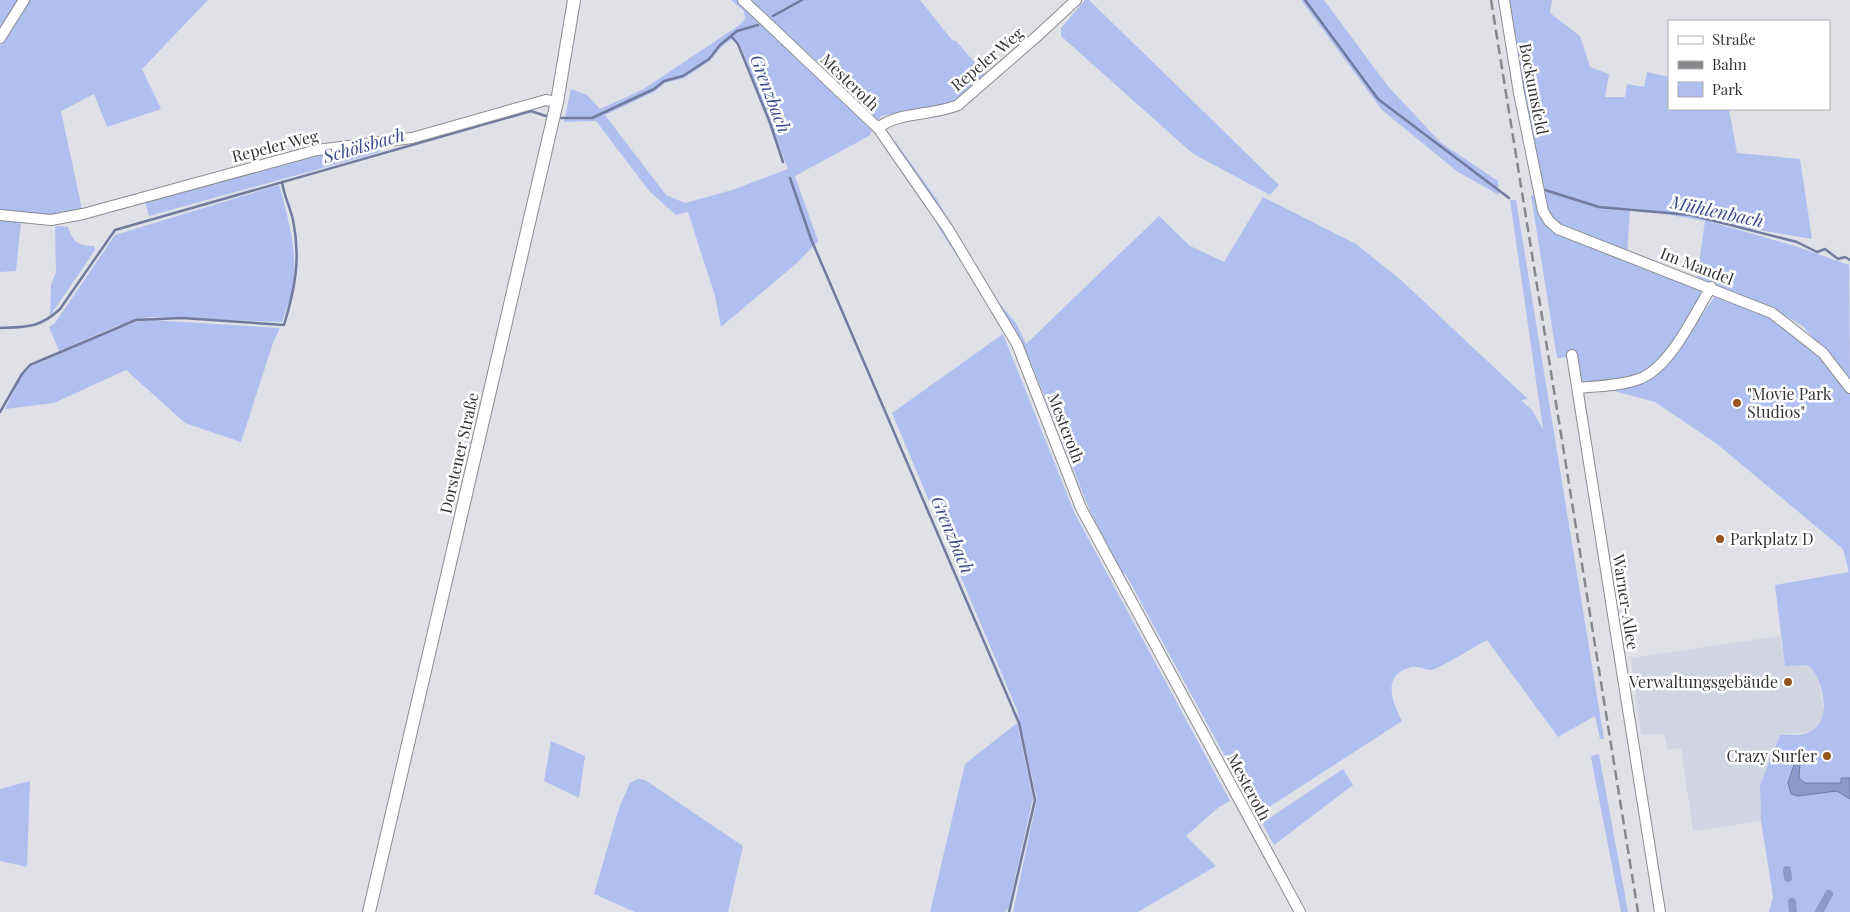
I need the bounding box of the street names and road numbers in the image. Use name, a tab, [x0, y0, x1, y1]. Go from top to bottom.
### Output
street label: Repeler Weg	[946, 22, 1028, 95]
street label: Bockumsfeld	[1515, 41, 1554, 136]
street label: Mesteroth	[817, 49, 884, 115]
street label: Repeler Weg	[229, 124, 321, 166]
street label: Im Mandel	[1657, 242, 1737, 289]
street label: Dorstener Straße	[434, 390, 483, 515]
street label: Mesteroth	[1044, 390, 1090, 466]
street label: Warner-Allee	[1608, 552, 1644, 651]
street label: Mesteroth	[1223, 749, 1276, 825]

